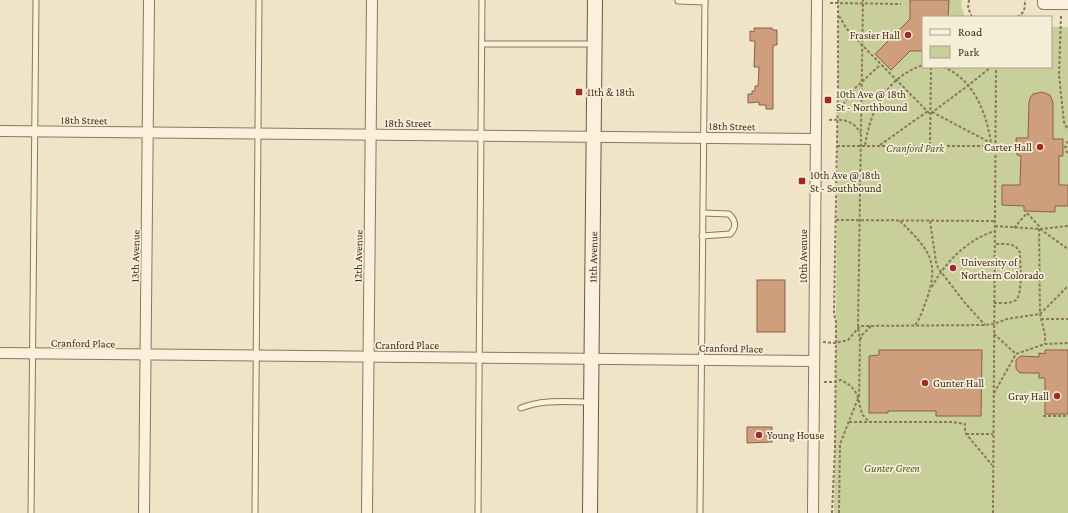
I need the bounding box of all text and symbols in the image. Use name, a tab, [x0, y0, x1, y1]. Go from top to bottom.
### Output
legend	[922, 16, 1052, 68]
text: Road	[958, 25, 983, 39]
place label: Frasier Hall	[850, 29, 900, 41]
marker: Frasier Hall	[903, 30, 913, 40]
text: Park	[958, 45, 980, 59]
place label: 11th & 18th	[587, 86, 635, 98]
marker: 11th & 18th	[574, 87, 584, 97]
place label: 10th Ave @ 18th St - Northbound	[836, 88, 908, 113]
marker: 10th Ave @ 18th St - Northbound	[823, 95, 833, 105]
street label: 18th Street	[60, 114, 108, 126]
street label: 18th Street	[385, 117, 432, 129]
street label: 18th Street	[708, 120, 756, 132]
place label: Carter Hall	[984, 141, 1032, 153]
park label: Cranford Park	[886, 142, 945, 155]
marker: Carter Hall	[1035, 142, 1045, 152]
place label: 10th Ave @ 18th St - Southbound	[810, 169, 882, 194]
marker: 10th Ave @ 18th St - Southbound	[797, 176, 807, 186]
street label: 13th Avenue	[129, 229, 141, 283]
street label: 12th Avenue	[352, 229, 364, 283]
street label: 10th Avenue	[797, 229, 809, 283]
street label: 11th Avenue	[587, 231, 599, 283]
place label: University of Northern Colorado	[961, 256, 1045, 281]
marker: University of Northern Colorado	[948, 263, 958, 273]
street label: Cranford Place	[51, 336, 115, 350]
street label: Cranford Place	[375, 339, 439, 351]
street label: Cranford Place	[699, 341, 763, 355]
place label: Gunter Hall	[933, 377, 984, 389]
marker: Gunter Hall	[920, 378, 930, 388]
place label: Gray Hall	[1008, 390, 1049, 403]
marker: Gray Hall	[1052, 391, 1062, 401]
place label: Young House	[767, 429, 824, 442]
marker: Young House	[754, 430, 764, 440]
park label: Gunter Green	[864, 462, 920, 474]

